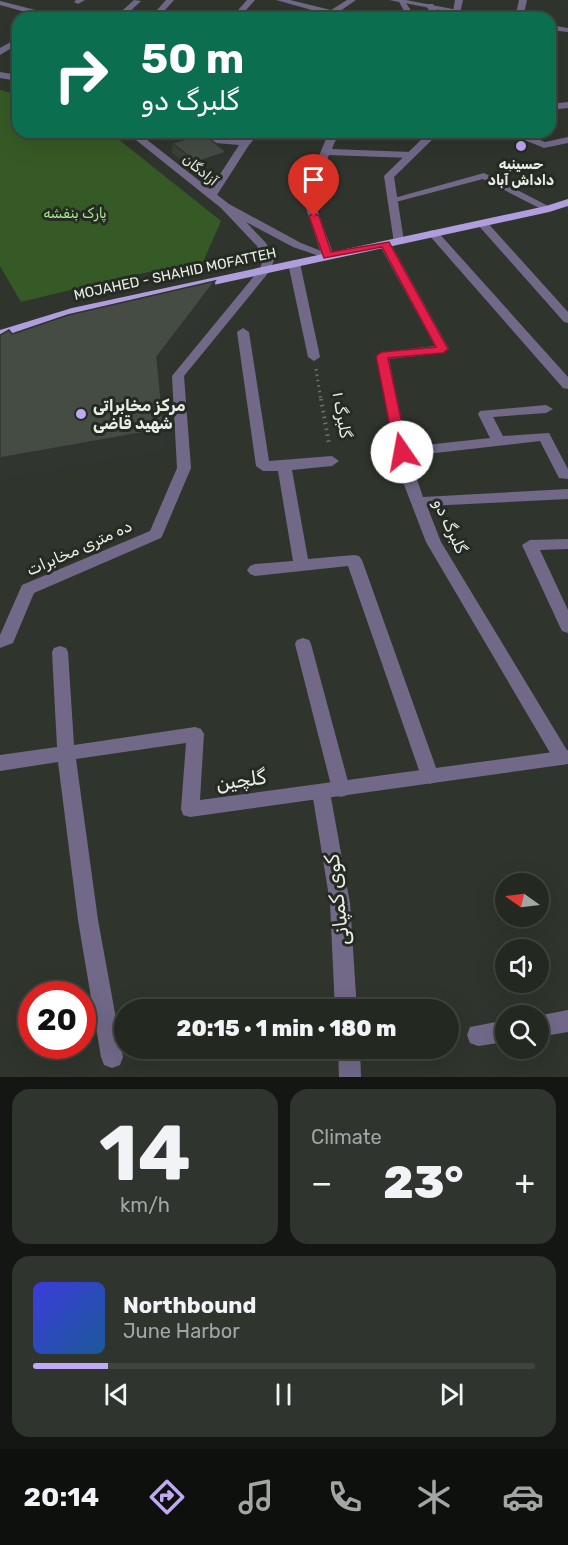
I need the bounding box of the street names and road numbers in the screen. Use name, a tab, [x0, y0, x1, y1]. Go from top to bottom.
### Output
street label: آزادگان	[179, 151, 221, 189]
street label: MOJAHED - SHAHID MOFATTEH	[72, 244, 278, 304]
street label: گلبرگ ۱	[328, 390, 356, 440]
street label: گلبرگ دو	[428, 496, 471, 557]
street label: ده متری مخابرات	[23, 516, 135, 581]
street label: گلچین	[214, 765, 268, 795]
street label: کوی کمپانی	[319, 853, 356, 947]

